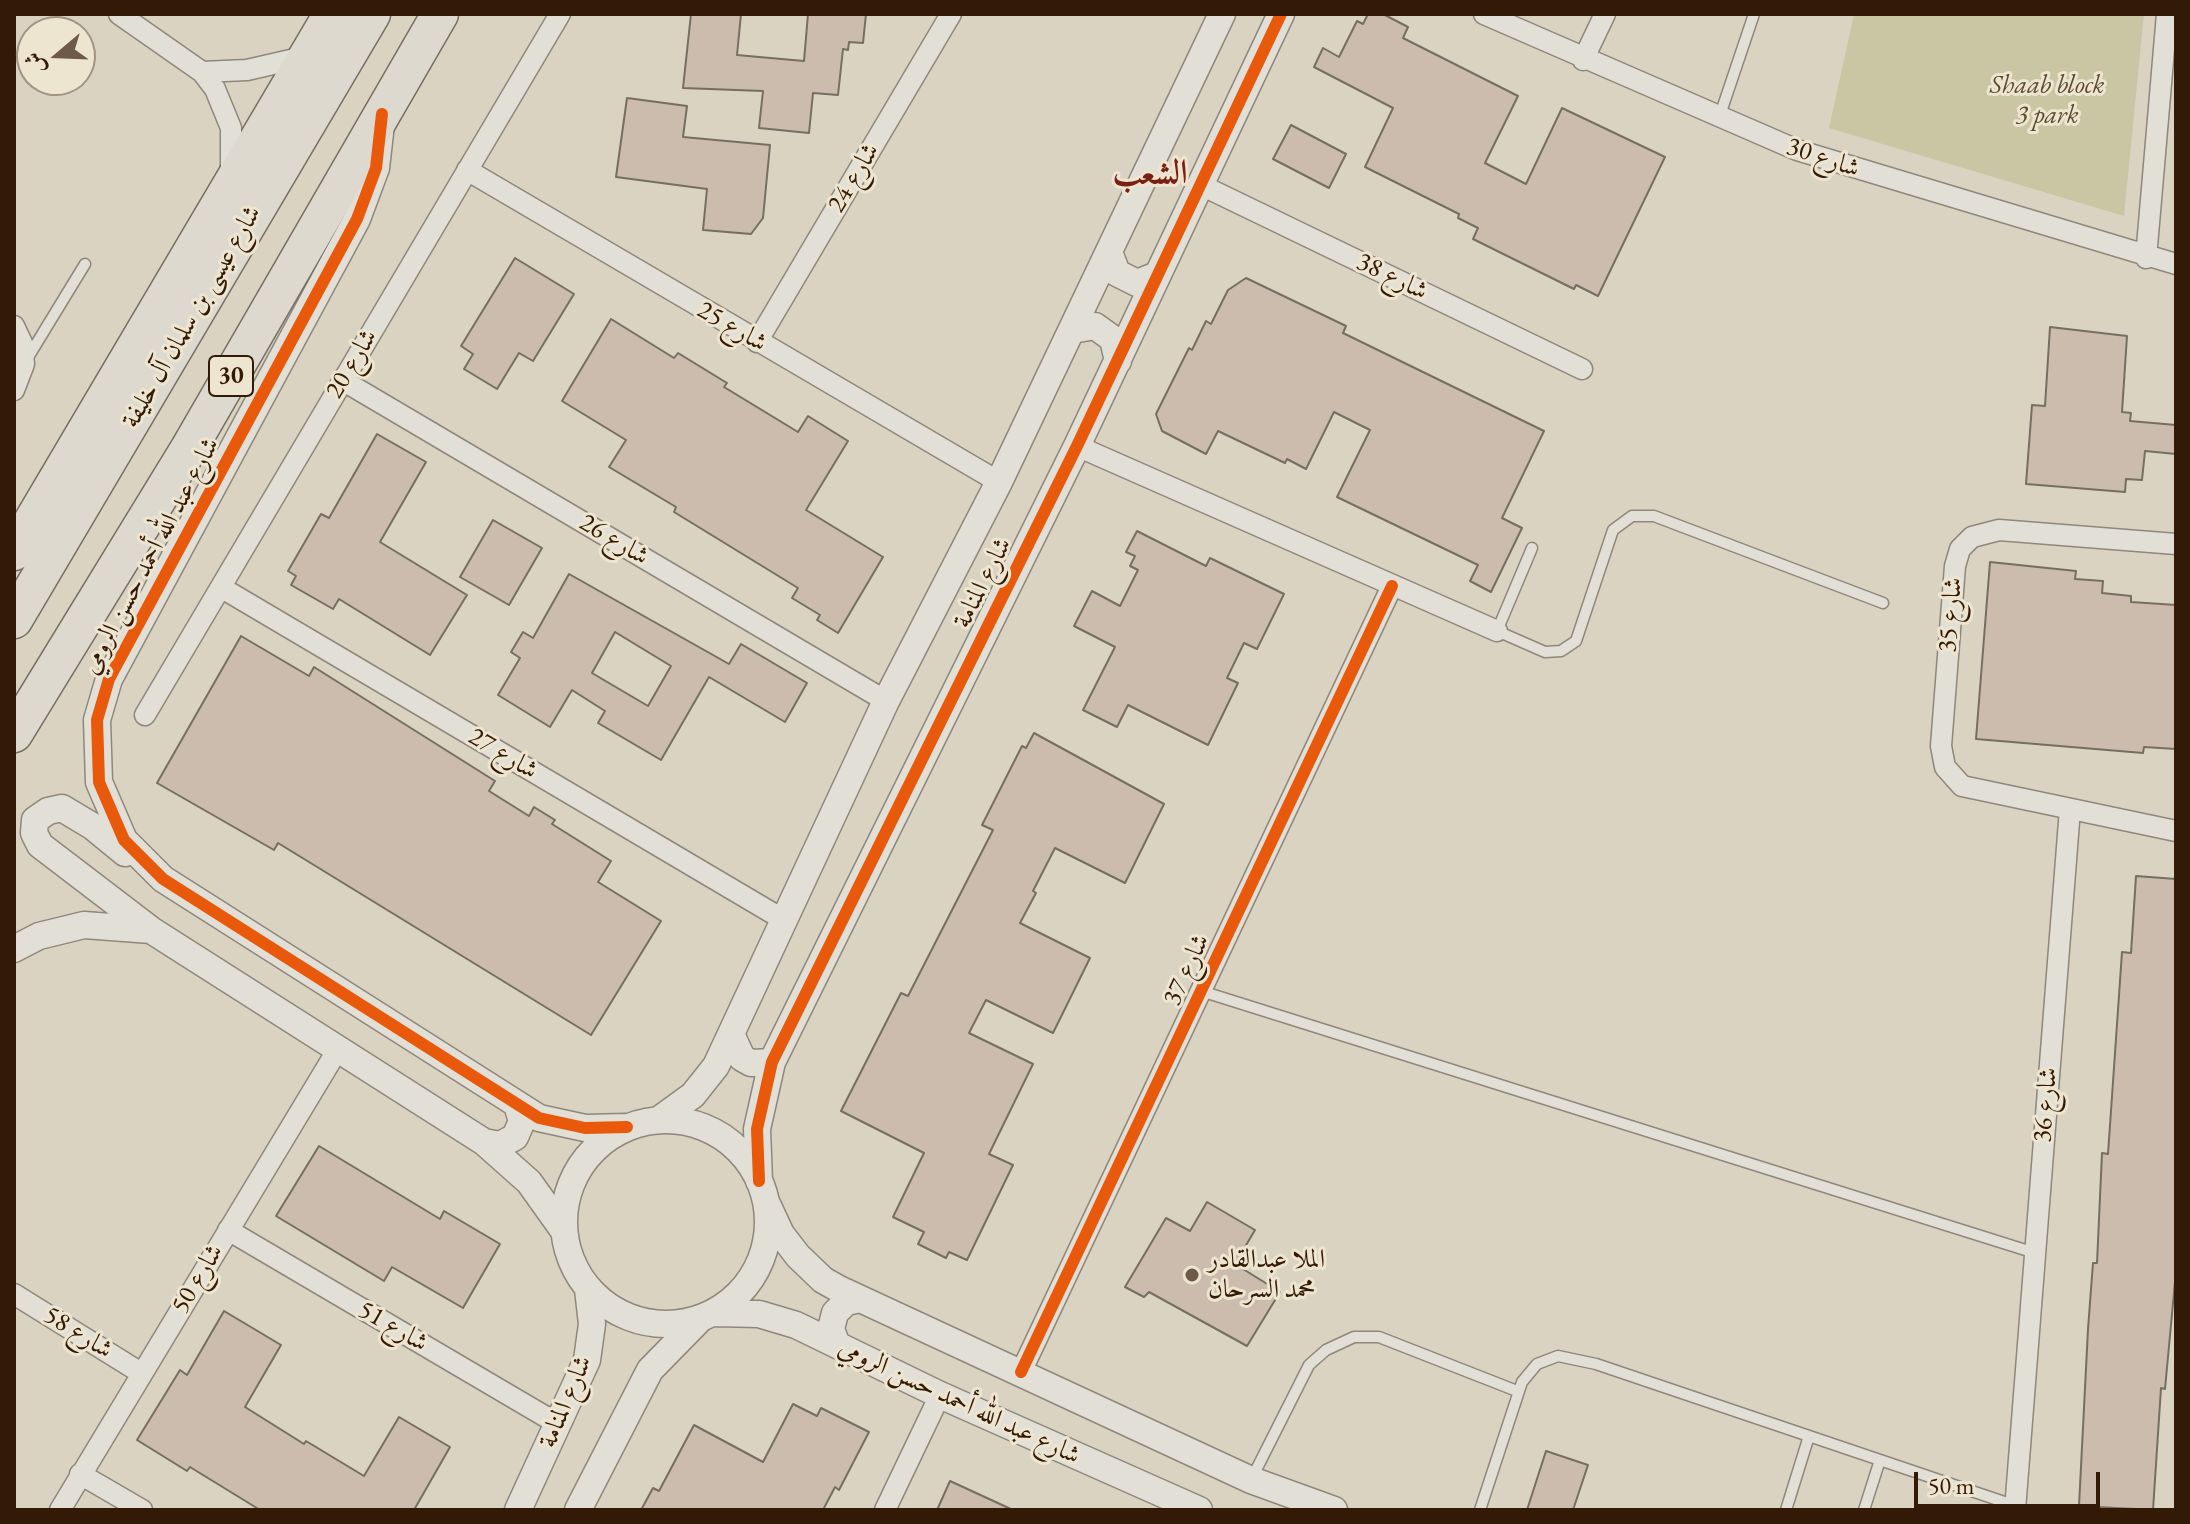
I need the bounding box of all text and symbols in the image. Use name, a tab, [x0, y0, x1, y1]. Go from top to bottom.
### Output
north arrow	[16, 16, 96, 96]
text: ش	[17, 48, 52, 78]
park label: Shaab block 3 park	[1990, 70, 2104, 132]
street label: شارع 30	[1782, 131, 1864, 185]
street label: شارع 24	[821, 138, 887, 218]
district label: الشعب	[1112, 154, 1188, 194]
street label: شارع عيسى بن سلمان آل خليفة	[116, 200, 268, 434]
street label: شارع 38	[1351, 246, 1433, 308]
street label: شارع 25	[692, 295, 772, 359]
street label: شارع 20	[319, 324, 385, 404]
road number: 30	[209, 356, 253, 396]
street label: شارع عبد الله أحمد حسن الرومي	[75, 432, 227, 680]
street label: شارع 26	[574, 507, 654, 573]
street label: شارع المنامة	[947, 532, 1019, 634]
street label: شارع 35	[1932, 576, 1970, 654]
street label: شارع 27	[463, 721, 543, 787]
street label: شارع 37	[1157, 929, 1217, 1011]
street label: شارع 36	[2027, 1066, 2065, 1144]
street label: شارع 50	[165, 1239, 231, 1319]
place label: الملا عبدالقادر محمد السرحان	[1208, 1244, 1325, 1306]
marker: الملا عبدالقادر محمد السرحان	[1183, 1266, 1201, 1284]
street label: شارع 51	[353, 1295, 433, 1359]
street label: شارع 58	[38, 1300, 118, 1366]
street label: شارع عبد الله أحمد حسن الرومي	[833, 1332, 1085, 1472]
street label: شارع المنامة	[533, 1351, 599, 1453]
scale bar	[1918, 1456, 2104, 1506]
text: 50 m	[1928, 1470, 1975, 1501]

